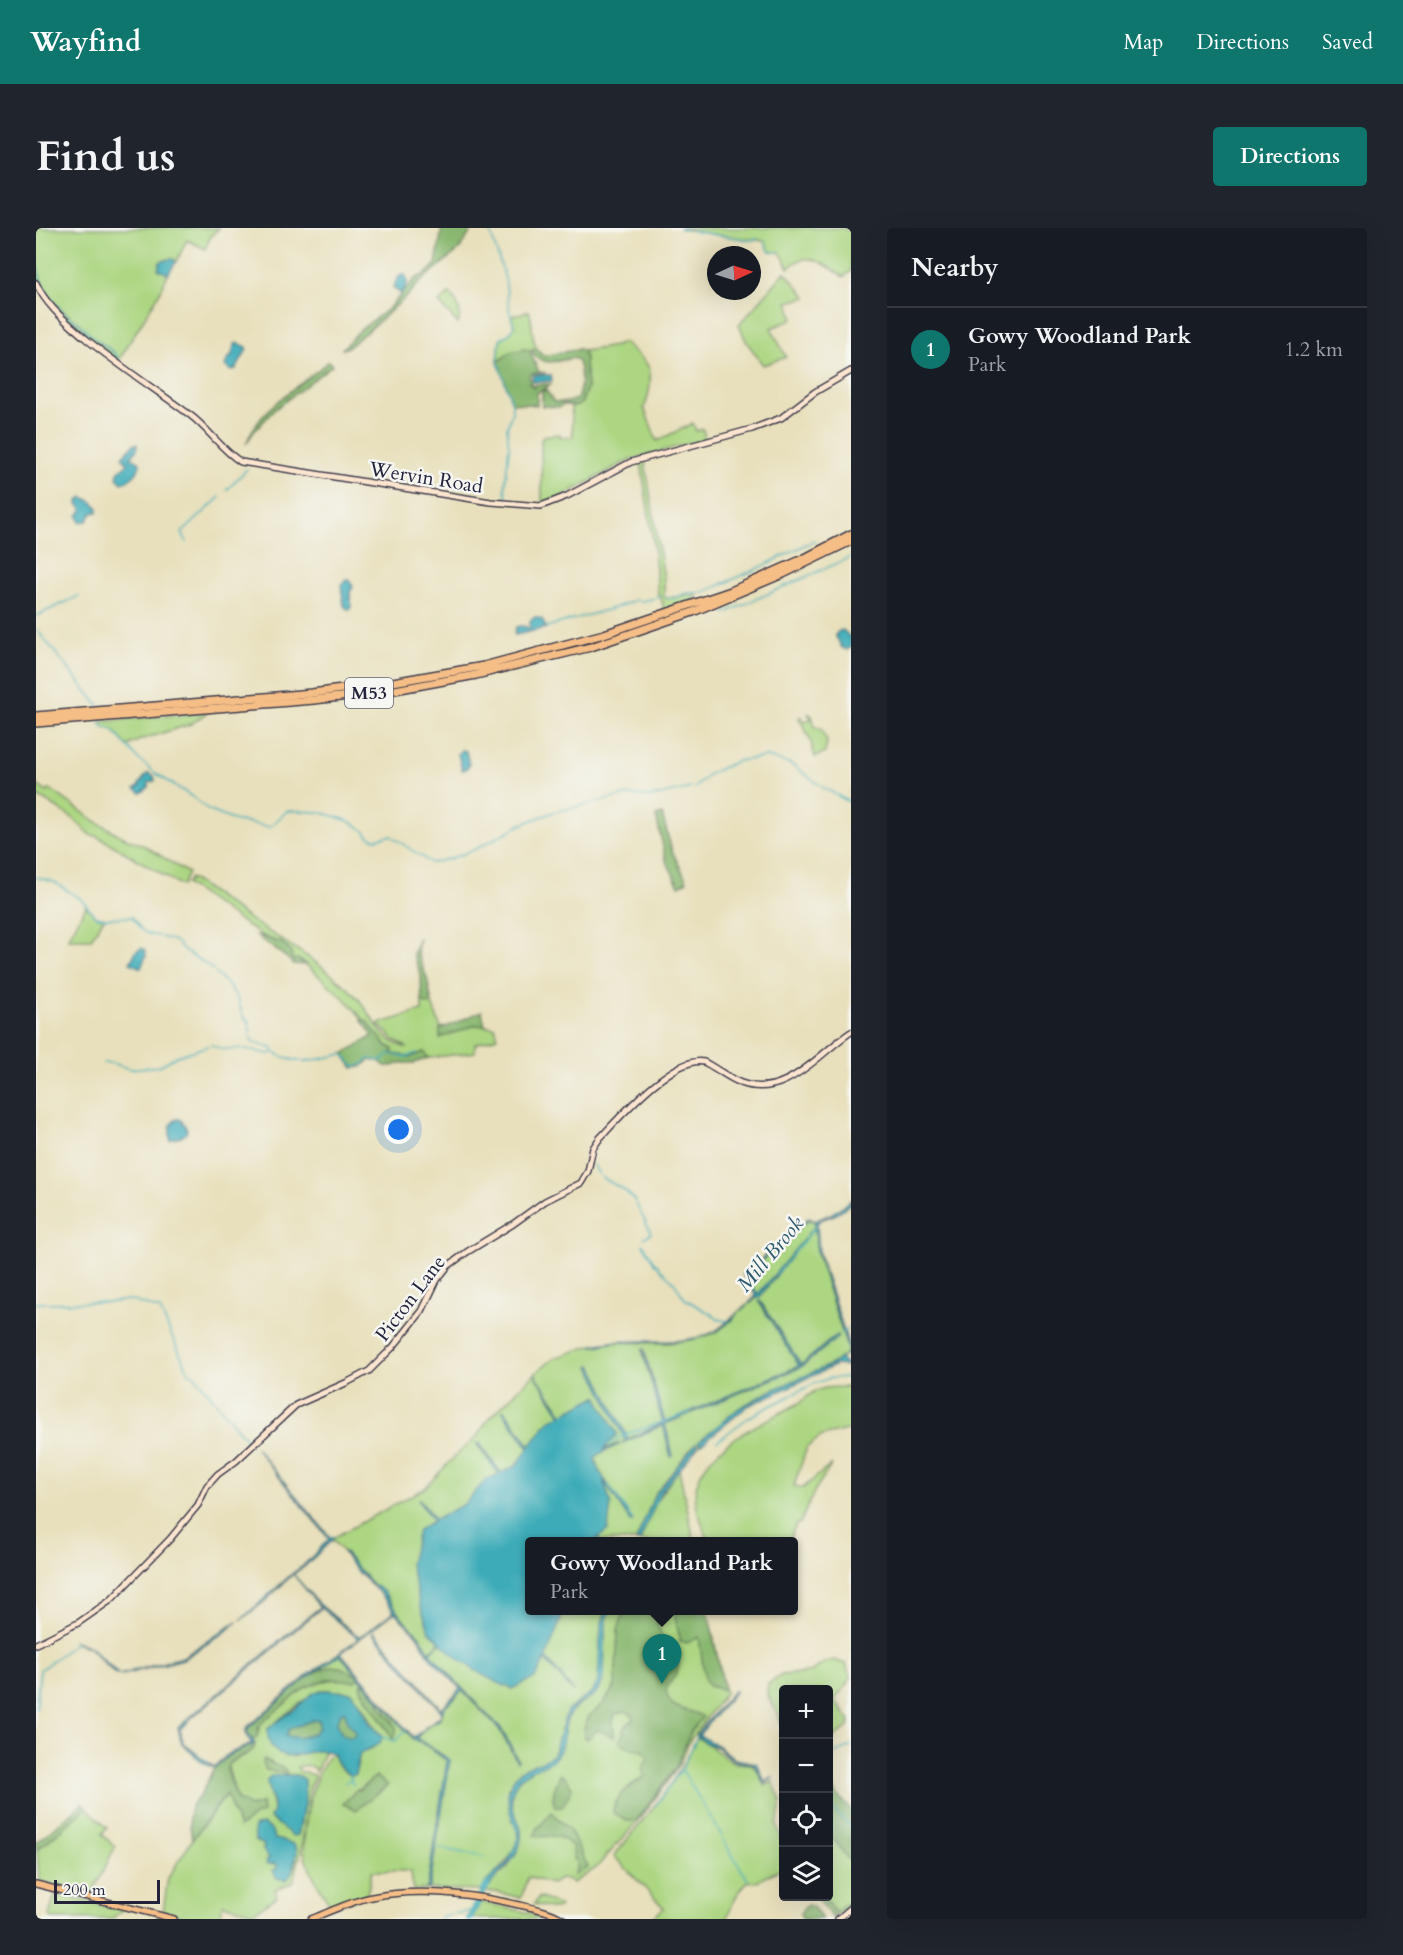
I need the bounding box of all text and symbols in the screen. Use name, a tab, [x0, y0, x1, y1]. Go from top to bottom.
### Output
text: Wayfind	[30, 23, 141, 61]
text: Map	[1123, 28, 1163, 57]
text: Directions	[1196, 28, 1289, 57]
text: Saved	[1322, 28, 1373, 57]
button: Directions	[1213, 127, 1367, 186]
text: Find us	[36, 128, 176, 185]
north arrow	[707, 246, 761, 300]
text: Nearby	[911, 250, 999, 285]
text: Gowy Woodland Park	[968, 321, 1191, 351]
text: 1	[925, 336, 936, 363]
text: 1.2 km	[1284, 336, 1343, 363]
text: Park	[968, 351, 1006, 378]
street label: Wervin Road	[366, 455, 485, 500]
road number: M53	[345, 678, 393, 708]
your location	[384, 1115, 413, 1144]
water label: Mill Brook	[730, 1210, 811, 1298]
street label: Picton Lane	[369, 1250, 452, 1347]
popup	[525, 1537, 798, 1615]
text: Gowy Woodland Park	[550, 1548, 773, 1578]
text: Park	[550, 1578, 588, 1605]
pin: 1	[642, 1634, 682, 1684]
map controls	[779, 1685, 833, 1901]
button: +	[779, 1685, 833, 1739]
button: −	[779, 1739, 833, 1793]
button: locate	[779, 1793, 833, 1847]
button: layers	[779, 1847, 833, 1901]
scale bar	[54, 1877, 160, 1904]
text: 200 m	[63, 1879, 105, 1901]

